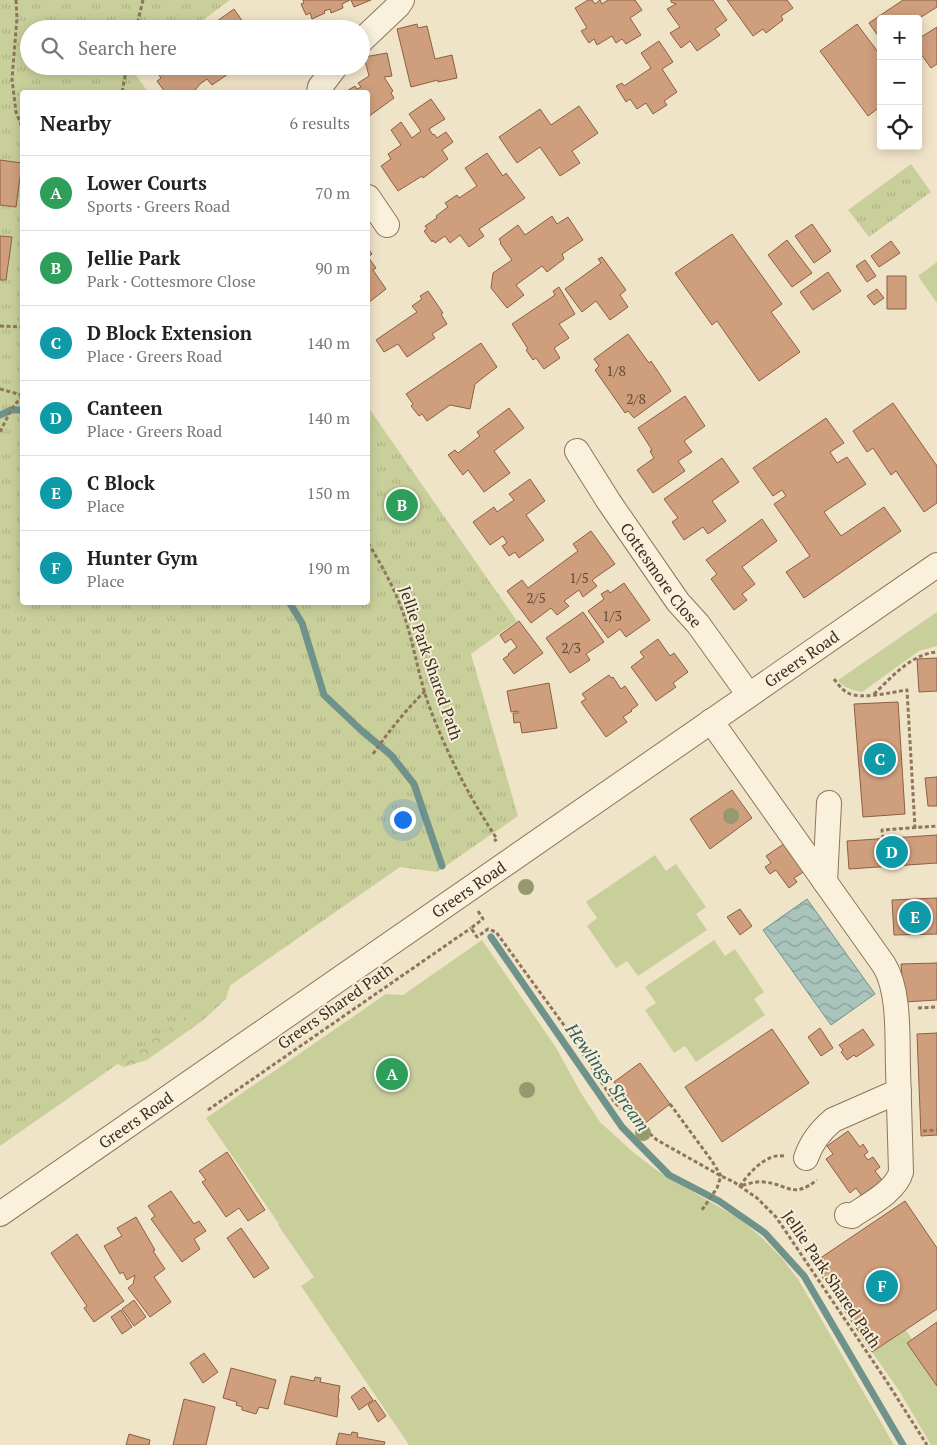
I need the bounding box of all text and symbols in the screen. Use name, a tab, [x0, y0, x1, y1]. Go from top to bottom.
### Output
map controls	[877, 15, 922, 150]
button: +	[877, 15, 922, 60]
search box	[20, 20, 370, 75]
icon: search	[38, 34, 66, 62]
text: Search here	[78, 35, 177, 60]
button: −	[877, 60, 922, 105]
button: locate	[877, 105, 922, 150]
text: Nearby	[40, 109, 111, 137]
text: 6 results	[290, 112, 350, 134]
text: Lower Courts	[87, 170, 207, 195]
text: A	[50, 182, 62, 204]
text: 70 m	[315, 182, 350, 204]
text: Sports · Greers Road	[87, 195, 230, 217]
text: Jellie Park	[87, 245, 180, 270]
text: B	[51, 257, 61, 279]
text: 90 m	[315, 257, 350, 279]
text: Park · Cottesmore Close	[87, 270, 256, 292]
text: D Block Extension	[87, 320, 252, 345]
text: C	[51, 332, 61, 354]
text: 140 m	[307, 332, 350, 354]
text: Place · Greers Road	[87, 345, 222, 367]
house number: 1/8	[606, 361, 626, 380]
house number: 2/8	[626, 389, 646, 408]
text: Canteen	[87, 395, 162, 420]
text: D	[50, 407, 62, 429]
text: 140 m	[307, 407, 350, 429]
text: Place · Greers Road	[87, 420, 222, 442]
text: C Block	[87, 470, 155, 495]
text: E	[51, 482, 61, 504]
text: 150 m	[307, 482, 350, 504]
pin: B	[386, 486, 418, 524]
text: Place	[87, 495, 125, 517]
street label: Cottesmore Close	[615, 518, 707, 632]
text: Hunter Gym	[87, 545, 198, 570]
text: F	[51, 557, 61, 579]
text: 190 m	[307, 557, 350, 579]
house number: 1/5	[569, 568, 589, 587]
text: Place	[87, 570, 125, 592]
street label: Jellie Park Shared Path	[394, 583, 468, 744]
house number: 2/5	[526, 588, 546, 607]
house number: 1/3	[602, 606, 622, 625]
street label: Greers Road	[760, 625, 843, 692]
house number: 2/3	[561, 638, 581, 657]
pin: C	[864, 740, 896, 778]
your location	[390, 807, 416, 833]
pin: D	[876, 833, 908, 871]
street label: Greers Road	[427, 856, 510, 923]
pin: E	[899, 898, 931, 936]
street label: Greers Shared Path	[273, 958, 398, 1054]
water label: Hewlings Stream	[560, 1017, 656, 1136]
pin: A	[376, 1055, 408, 1093]
street label: Greers Road	[94, 1086, 177, 1154]
street label: Jellie Park Shared Path	[778, 1206, 887, 1353]
pin: F	[866, 1267, 898, 1305]

